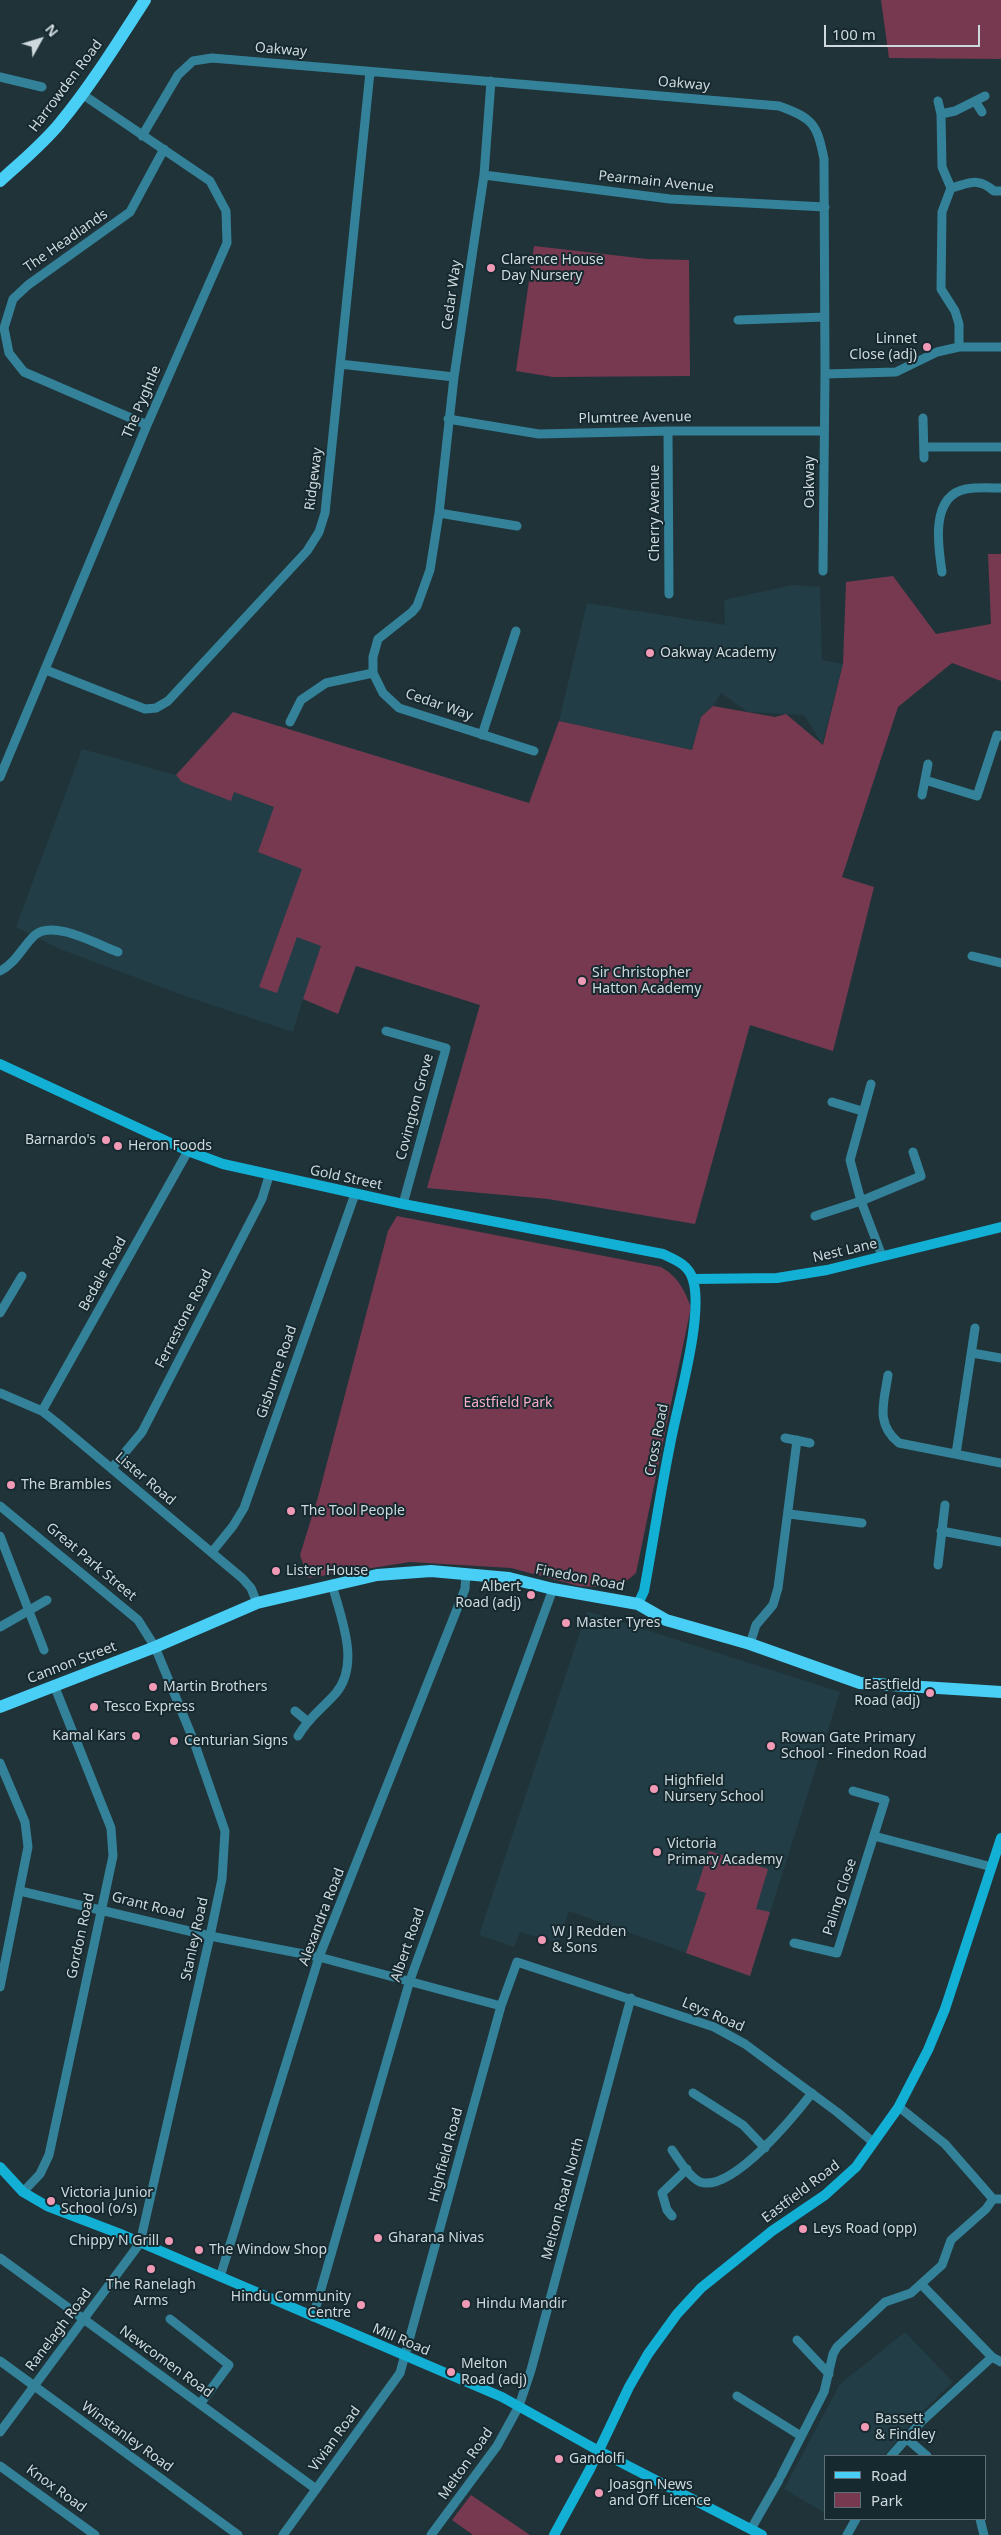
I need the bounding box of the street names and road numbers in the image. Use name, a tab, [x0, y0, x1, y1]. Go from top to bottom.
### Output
street label: Harrowden Road	[26, 37, 106, 135]
street label: Oakway	[254, 39, 308, 61]
street label: Oakway	[657, 73, 711, 95]
street label: Pearmain Avenue	[597, 168, 715, 196]
street label: The Headlands	[21, 206, 111, 276]
street label: Cedar Way	[439, 259, 465, 331]
street label: The Pyghtle	[119, 363, 165, 441]
street label: Plumtree Avenue	[578, 409, 692, 427]
street label: Ridgeway	[302, 447, 326, 511]
street label: Oakway	[802, 456, 818, 508]
street label: Cherry Avenue	[647, 465, 663, 561]
street label: Cedar Way	[403, 686, 475, 724]
street label: Covington Grove	[393, 1052, 437, 1162]
street label: Gold Street	[308, 1162, 384, 1194]
street label: Bedale Road	[76, 1234, 130, 1314]
street label: Nest Lane	[811, 1235, 879, 1267]
street label: Ferrestone Road	[152, 1267, 216, 1371]
street label: Gisburne Road	[253, 1323, 301, 1421]
street label: Cross Road	[642, 1402, 672, 1478]
street label: Lister Road	[111, 1449, 179, 1509]
street label: Great Park Street	[43, 1519, 139, 1605]
street label: Finedon Road	[534, 1561, 626, 1595]
street label: Cannon Street	[25, 1638, 119, 1688]
street label: Paling Close	[820, 1856, 860, 1938]
street label: Alexandra Road	[296, 1866, 348, 1968]
street label: Grant Road	[110, 1889, 186, 1923]
street label: Gordon Road	[64, 1892, 98, 1980]
street label: Stanley Road	[178, 1896, 212, 1982]
street label: Albert Road	[387, 1906, 429, 1984]
street label: Leys Road	[679, 1994, 747, 2036]
street label: Highfield Road	[425, 2106, 467, 2204]
street label: Melton Road North	[539, 2136, 587, 2262]
street label: Eastfield Road	[759, 2157, 843, 2227]
street label: Ranelagh Road	[22, 2285, 96, 2375]
street label: Mill Road	[370, 2320, 432, 2360]
street label: Newcomen Road	[116, 2322, 216, 2402]
street label: Winstanley Road	[78, 2398, 176, 2476]
street label: Vivian Road	[306, 2403, 364, 2475]
street label: Melton Road	[435, 2425, 497, 2503]
street label: Knox Road	[23, 2462, 89, 2516]

